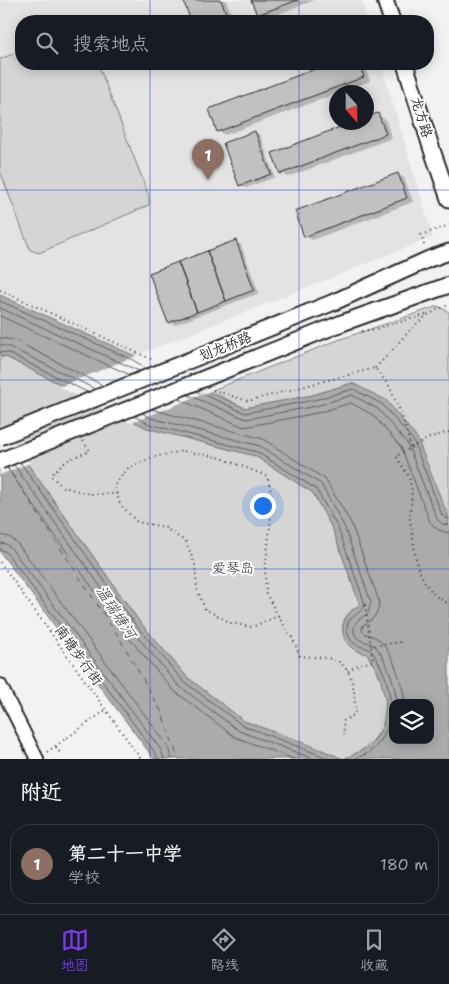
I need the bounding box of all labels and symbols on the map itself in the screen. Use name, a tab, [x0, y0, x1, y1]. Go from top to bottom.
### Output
north arrow	[329, 85, 374, 130]
street label: 龙方路	[407, 94, 437, 140]
pin: 1	[192, 139, 224, 180]
street label: 划龙桥路	[196, 327, 254, 365]
your location	[250, 493, 276, 519]
park label: 爱琴岛	[212, 559, 254, 577]
water label: 温瑞塘河	[91, 581, 142, 645]
street label: 南塘步行街	[51, 621, 107, 689]

